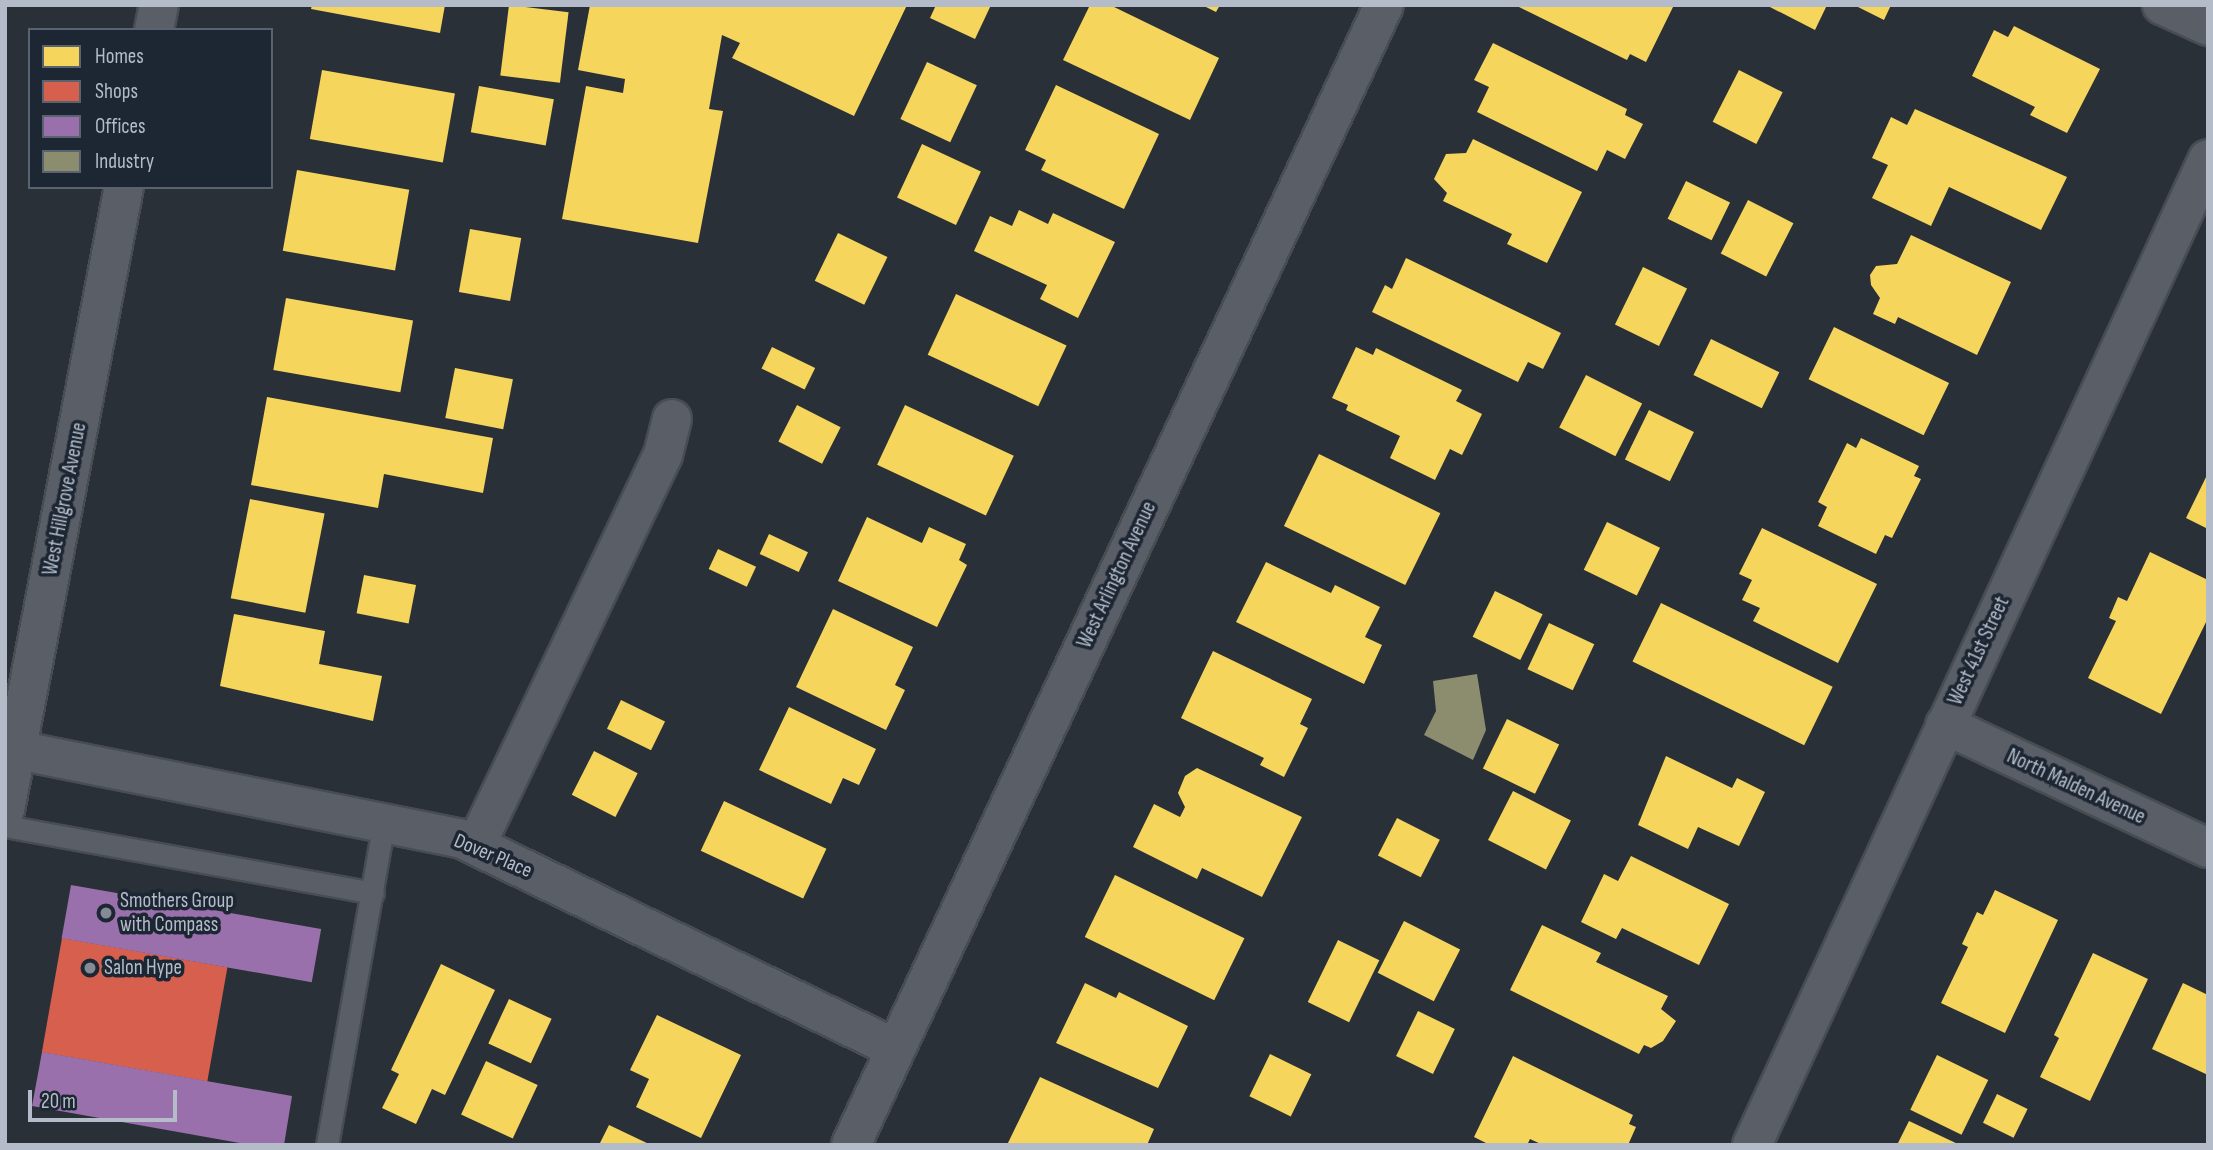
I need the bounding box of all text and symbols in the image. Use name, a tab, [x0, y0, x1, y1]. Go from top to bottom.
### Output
legend	[28, 28, 273, 189]
text: Homes	[95, 44, 144, 69]
text: Shops	[95, 79, 138, 104]
text: Offices	[95, 114, 146, 139]
text: Industry	[95, 149, 154, 174]
street label: West Hillgrove Avenue	[38, 420, 92, 578]
street label: West Arlington Avenue	[1072, 498, 1162, 652]
street label: West 41st Street	[1943, 593, 2015, 709]
street label: North Malden Avenue	[2003, 744, 2149, 830]
street label: Dover Place	[450, 828, 536, 884]
place label: Smothers Group with Compass	[120, 888, 234, 938]
marker: Smothers Group with Compass	[98, 905, 114, 921]
place label: Salon Hype	[104, 955, 182, 981]
marker: Salon Hype	[82, 960, 98, 976]
scale bar	[32, 1076, 180, 1120]
text: 20 m	[41, 1089, 76, 1114]

